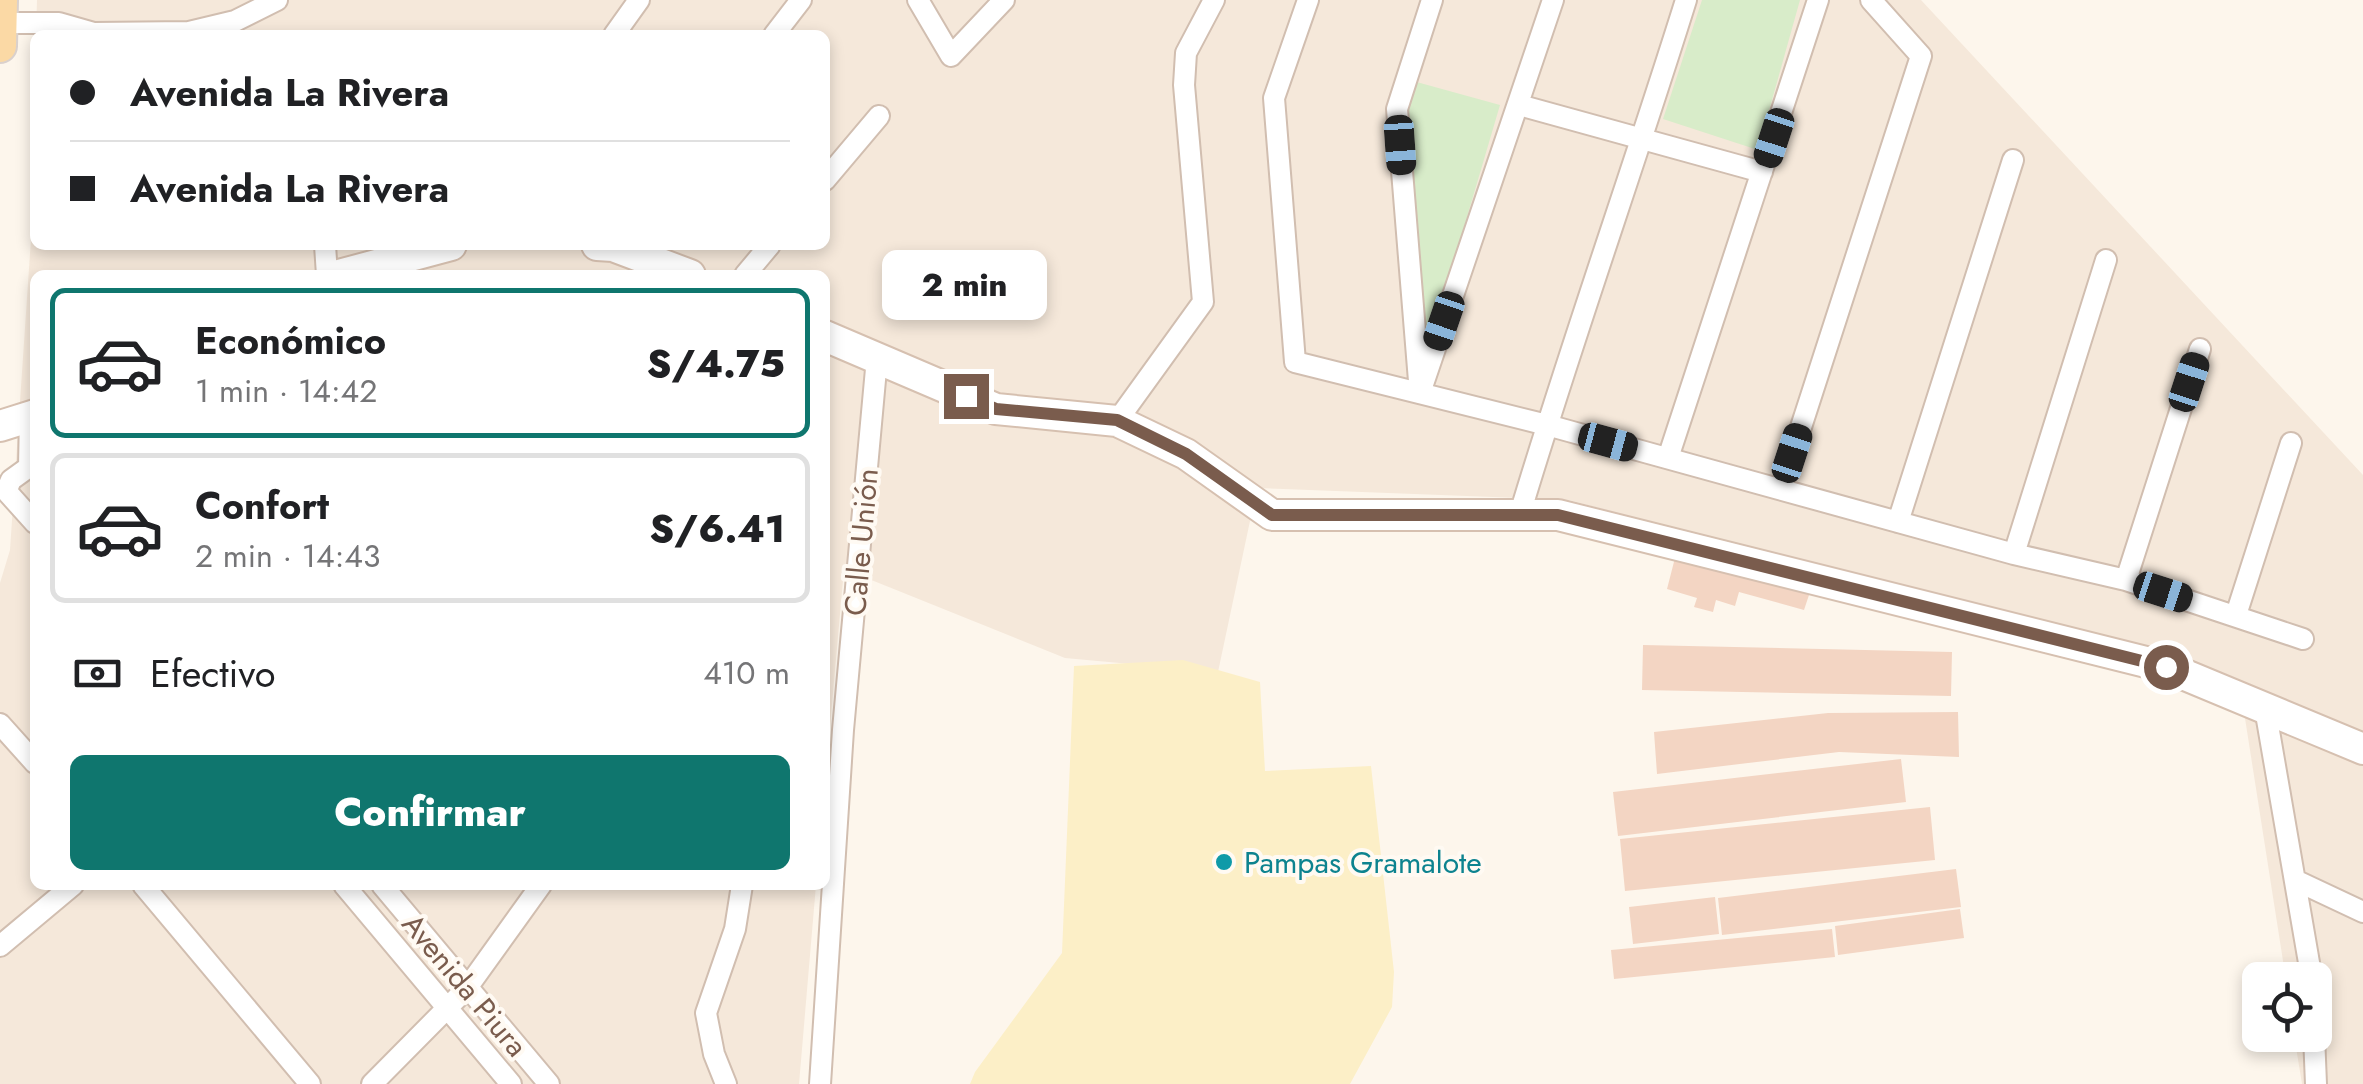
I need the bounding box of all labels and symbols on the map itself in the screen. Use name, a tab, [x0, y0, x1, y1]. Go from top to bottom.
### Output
car	[1750, 105, 1798, 171]
car	[1383, 114, 1417, 176]
callout: 2 min	[884, 251, 1048, 321]
car	[1420, 288, 1468, 354]
car	[2165, 349, 2213, 415]
route end	[944, 374, 989, 419]
car	[1575, 420, 1641, 464]
car	[1768, 420, 1816, 486]
street label: Calle Unión	[833, 467, 889, 617]
car	[2130, 568, 2196, 616]
route start	[2144, 645, 2189, 690]
place label: Pampas Gramalote	[1244, 841, 1482, 884]
marker: Pampas Gramalote	[1213, 851, 1235, 873]
street label: Avenida Piura	[392, 904, 538, 1066]

